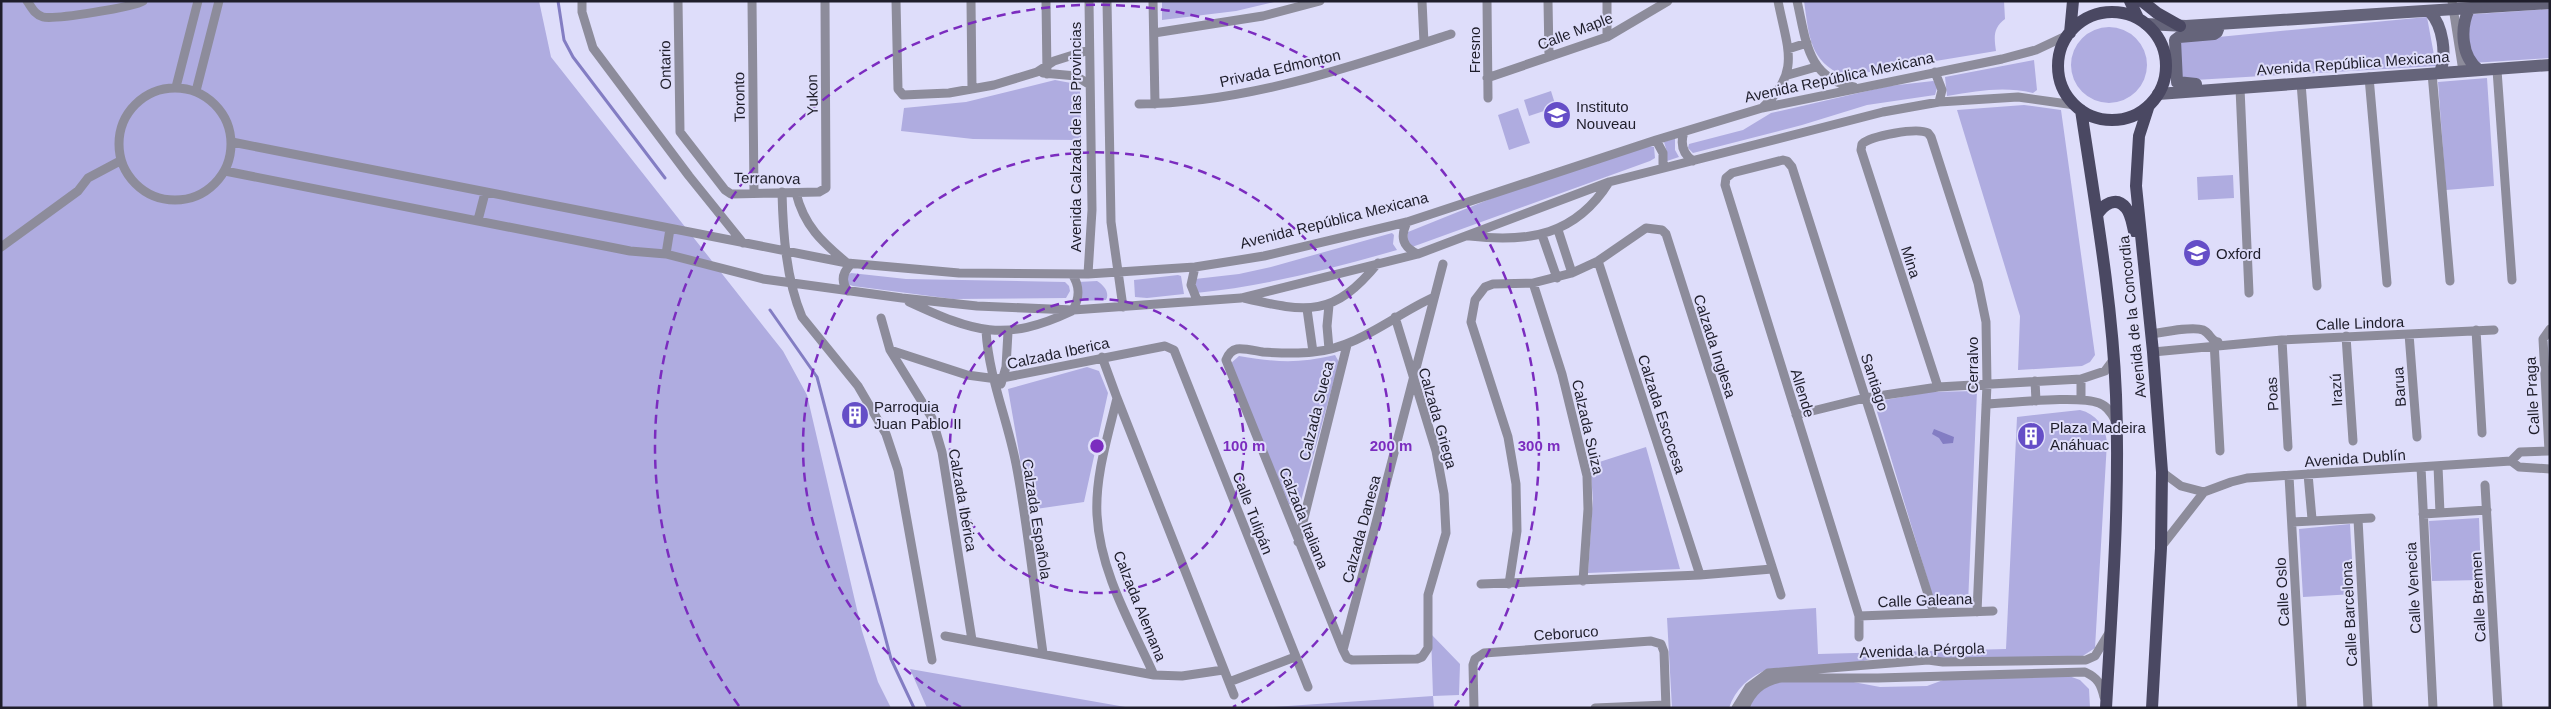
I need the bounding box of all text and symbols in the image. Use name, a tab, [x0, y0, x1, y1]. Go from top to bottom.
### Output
street label: Calle Maple	[1535, 9, 1615, 53]
street label: Avenida Calzada de las Provincias	[1067, 22, 1084, 252]
street label: Fresno	[1466, 27, 1483, 73]
street label: Ontario	[656, 40, 674, 90]
street label: Privada Edmonton	[1218, 46, 1342, 90]
street label: Avenida República Mexicana	[1743, 48, 1936, 105]
street label: Avenida República Mexicana	[2256, 48, 2451, 78]
street label: Toronto	[730, 72, 748, 122]
street label: Yukon	[803, 74, 821, 116]
place label: Instituto Nouveau	[1576, 98, 1636, 132]
school or university icon: Instituto Nouveau	[1542, 100, 1572, 130]
street label: Terranova	[734, 169, 801, 187]
street label: Avenida República Mexicana	[1238, 188, 1430, 252]
street label: Avenida de la Concordia	[2115, 234, 2149, 399]
school or university icon: Oxford	[2182, 238, 2212, 268]
street label: Mina	[1898, 244, 1924, 281]
place label: Oxford	[2216, 245, 2261, 262]
street label: Calzada Inglesa	[1690, 292, 1740, 400]
street label: Calle Lindora	[2316, 313, 2405, 333]
street label: Calzada Iberica	[1005, 334, 1111, 372]
street label: Cerralvo	[1964, 337, 1981, 393]
street label: Santiago	[1858, 351, 1892, 413]
street label: Calzada Escocesa	[1635, 352, 1689, 476]
street label: Calle Praga	[2521, 356, 2543, 436]
street label: Calzada Sueca	[1295, 359, 1337, 462]
street label: Calzada Griega	[1415, 366, 1461, 471]
street label: Barua	[2389, 366, 2409, 408]
street label: Allende	[1788, 367, 1818, 419]
street label: Irazú	[2327, 373, 2345, 407]
street label: Poas	[2263, 376, 2281, 412]
street label: Calzada Suiza	[1569, 378, 1607, 477]
place label: Parroquia Juan Pablo II	[874, 398, 962, 432]
building icon: Parroquia Juan Pablo II	[840, 400, 870, 430]
place label: Plaza Madeira Anáhuac	[2050, 419, 2147, 453]
building icon: Plaza Madeira Anáhuac	[2016, 421, 2046, 451]
centre of rings	[1088, 437, 1106, 455]
text: 100 m	[1223, 437, 1265, 454]
text: 200 m	[1370, 437, 1412, 454]
text: 300 m	[1518, 437, 1560, 454]
street label: Avenida Dublín	[2304, 446, 2406, 470]
street label: Calzada Ibérica	[946, 447, 981, 553]
street label: Calzada Española	[1019, 458, 1055, 581]
street label: Calzada Italiana	[1276, 465, 1332, 572]
street label: Calle Tulipán	[1230, 469, 1276, 557]
street label: Calzada Danesa	[1338, 473, 1384, 585]
street label: Calle Venecia	[2402, 541, 2424, 634]
street label: Calzada Alemana	[1110, 548, 1170, 664]
street label: Calle Bremen	[2467, 551, 2489, 643]
street label: Calle Oslo	[2272, 557, 2292, 627]
street label: Calle Barcelona	[2338, 560, 2360, 667]
street label: Calle Galeana	[1877, 590, 1973, 610]
street label: Ceboruco	[1533, 622, 1599, 644]
street label: Avenida la Pérgola	[1859, 639, 1986, 661]

